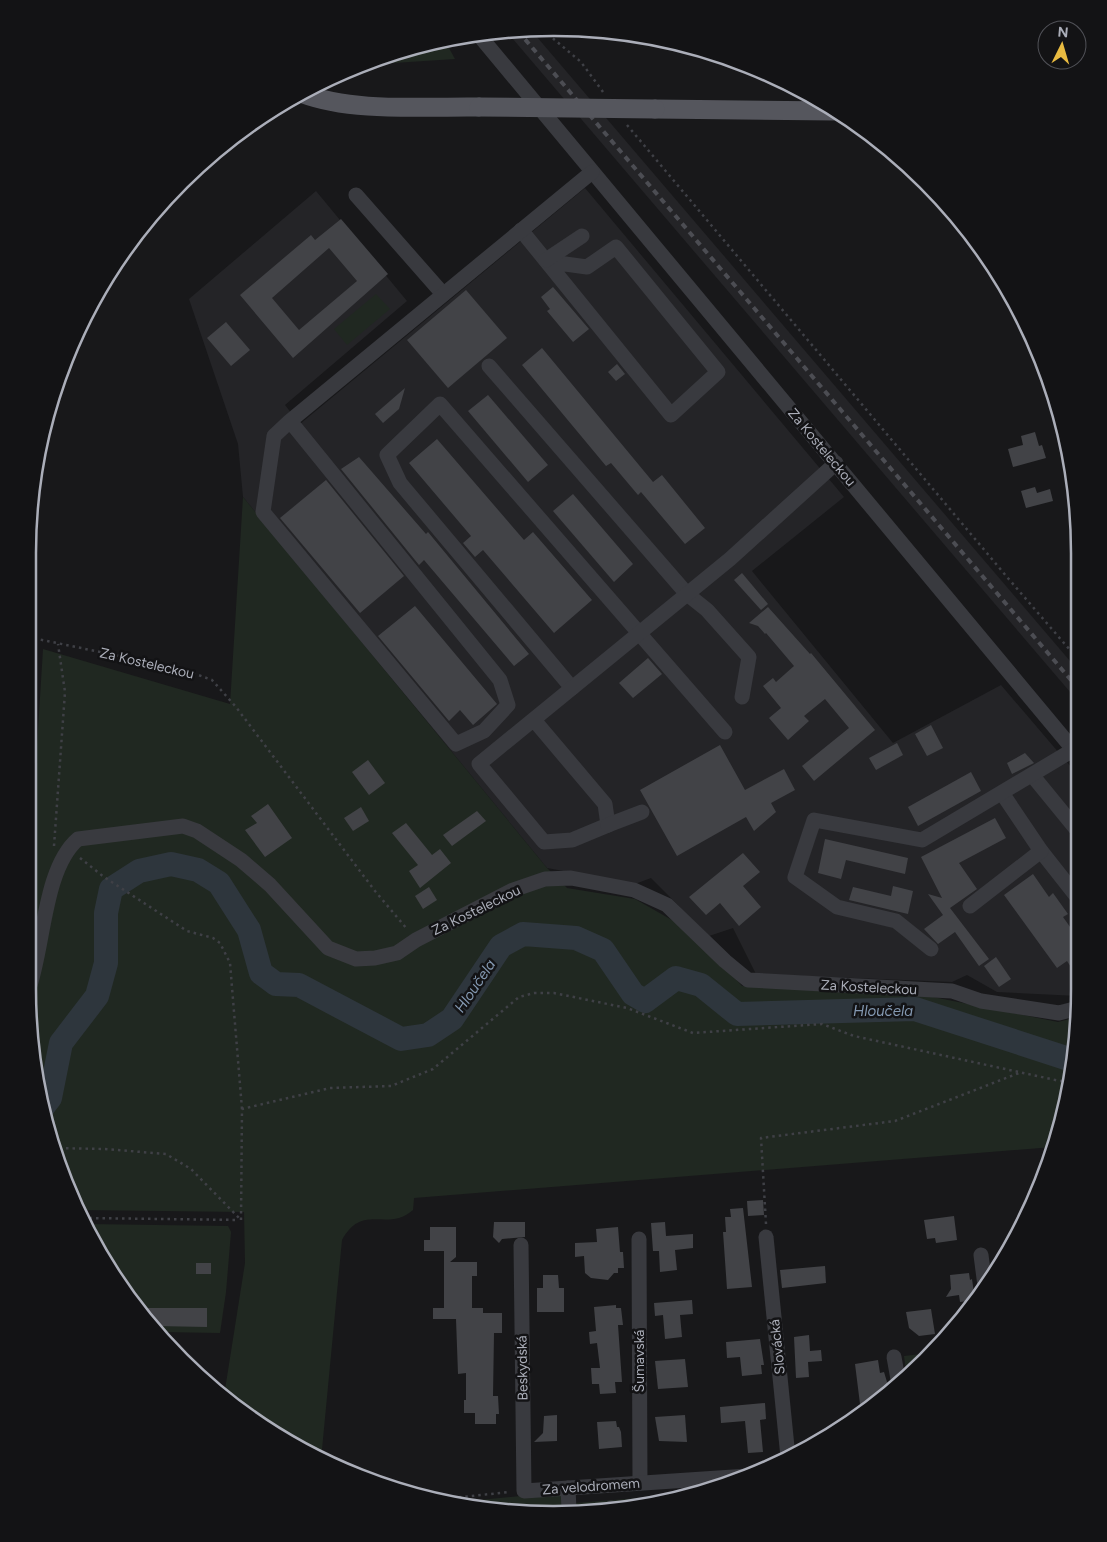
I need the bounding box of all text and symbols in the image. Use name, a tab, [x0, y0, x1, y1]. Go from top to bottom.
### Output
north arrow	[1037, 20, 1087, 70]
text: N	[1057, 24, 1069, 41]
street label: Za Kosteleckou	[784, 405, 859, 490]
street label: Za Kosteleckou	[98, 644, 196, 683]
street label: Za Kosteleckou	[429, 882, 523, 939]
water label: Hloučela	[451, 956, 499, 1016]
street label: Za Kosteleckou	[820, 976, 918, 999]
water label: Hloučela	[853, 1002, 913, 1020]
street label: Slovácká	[766, 1319, 789, 1375]
street label: Šumavská	[631, 1330, 648, 1392]
street label: Beskydská	[513, 1335, 532, 1401]
street label: Za velodromem	[542, 1475, 641, 1498]

